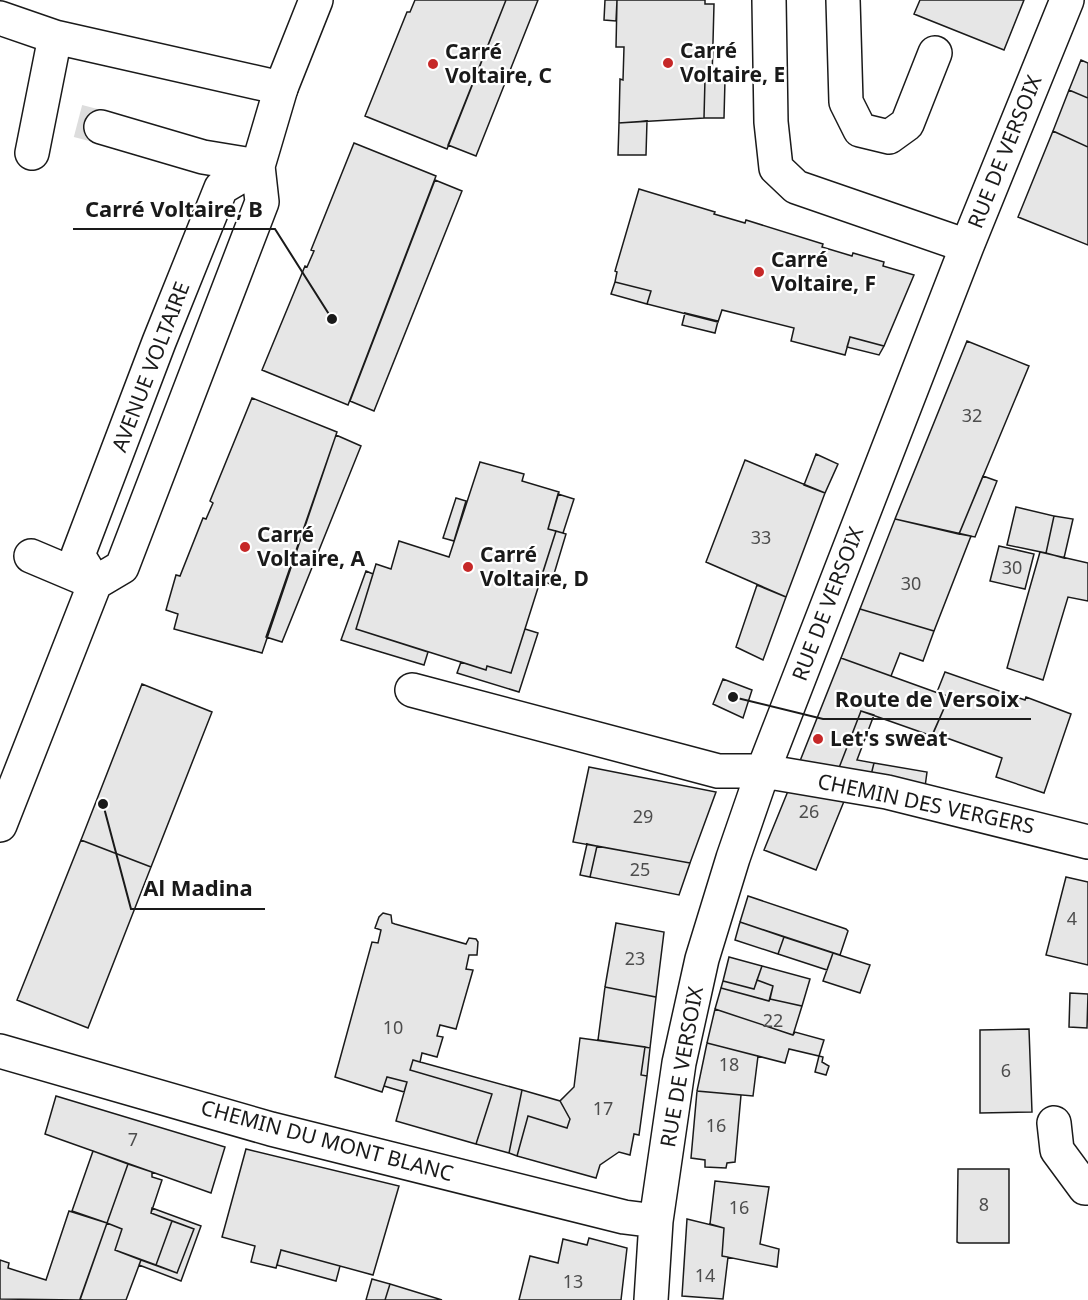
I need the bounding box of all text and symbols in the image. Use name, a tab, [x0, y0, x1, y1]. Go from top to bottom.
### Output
place label: Carré Voltaire, E	[680, 36, 785, 88]
place label: Carré Voltaire, C	[445, 37, 552, 89]
marker: Carré Voltaire, E	[661, 56, 675, 70]
marker: Carré Voltaire, C	[426, 57, 440, 71]
street label: RUE DE VERSOIX	[961, 70, 1048, 232]
callout: Carré Voltaire, B	[73, 189, 275, 229]
text: Carré Voltaire, B	[85, 193, 263, 223]
place label: Carré Voltaire, F	[771, 245, 876, 297]
marker: Carré Voltaire, F	[752, 265, 766, 279]
street label: AVENUE VOLTAIRE	[105, 278, 195, 456]
house number: 32	[962, 403, 982, 427]
place label: Carré Voltaire, A	[257, 520, 366, 572]
street label: RUE DE VERSOIX	[785, 522, 870, 685]
house number: 33	[751, 525, 771, 549]
marker: Carré Voltaire, A	[238, 540, 252, 554]
place label: Carré Voltaire, D	[480, 540, 589, 592]
house number: 30	[1002, 555, 1022, 579]
marker: Carré Voltaire, D	[461, 560, 475, 574]
house number: 30	[901, 571, 921, 595]
callout: Route de Versoix	[823, 679, 1031, 719]
text: Route de Versoix	[835, 683, 1020, 713]
place label: Let's sweat	[830, 724, 948, 752]
marker: Let's sweat	[811, 732, 825, 746]
street label: CHEMIN DES VERGERS	[815, 766, 1037, 840]
house number: 26	[799, 799, 819, 823]
house number: 29	[633, 804, 653, 828]
house number: 25	[630, 857, 650, 881]
callout: Al Madina	[131, 869, 265, 909]
text: Al Madina	[143, 872, 253, 902]
house number: 4	[1067, 906, 1077, 930]
house number: 23	[625, 946, 645, 970]
street label: RUE DE VERSOIX	[653, 984, 709, 1149]
house number: 22	[763, 1008, 783, 1032]
house number: 10	[383, 1015, 403, 1039]
house number: 18	[719, 1052, 739, 1076]
house number: 6	[1001, 1058, 1011, 1082]
street label: CHEMIN DU MONT BLANC	[198, 1093, 456, 1187]
house number: 17	[593, 1096, 613, 1120]
house number: 16	[706, 1113, 726, 1137]
house number: 7	[128, 1127, 138, 1151]
house number: 8	[979, 1192, 989, 1216]
house number: 16	[729, 1195, 749, 1219]
house number: 14	[695, 1263, 715, 1287]
house number: 13	[563, 1269, 583, 1293]

